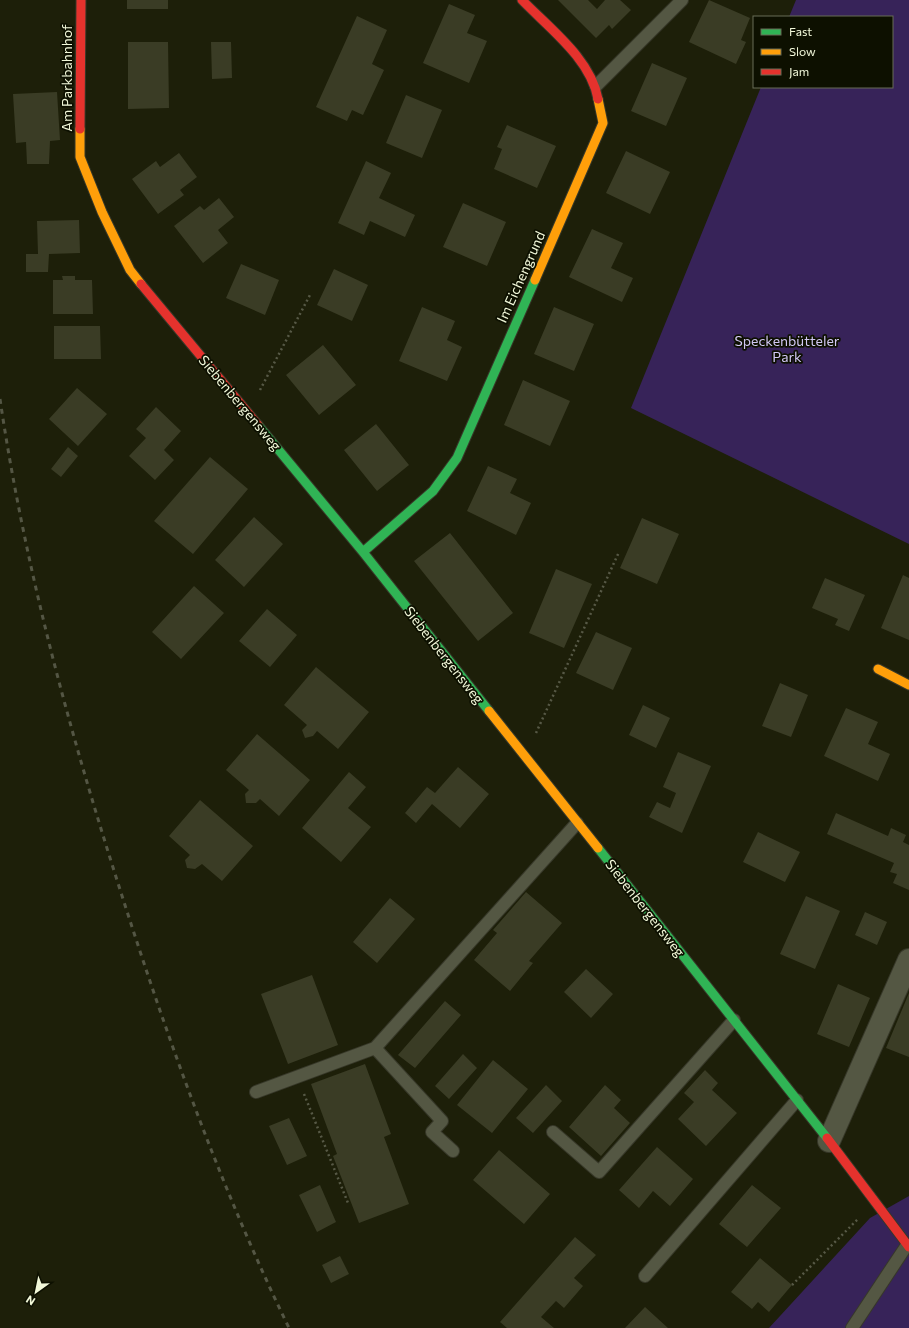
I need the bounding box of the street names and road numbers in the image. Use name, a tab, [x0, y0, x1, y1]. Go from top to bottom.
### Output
street label: Am Parkbahnhof	[58, 24, 75, 132]
street label: Im Eichengrund	[493, 228, 548, 325]
street label: Siebenbergensweg	[196, 352, 285, 454]
street label: Siebenbergensweg	[401, 603, 488, 707]
street label: Siebenbergensweg	[602, 856, 689, 960]

